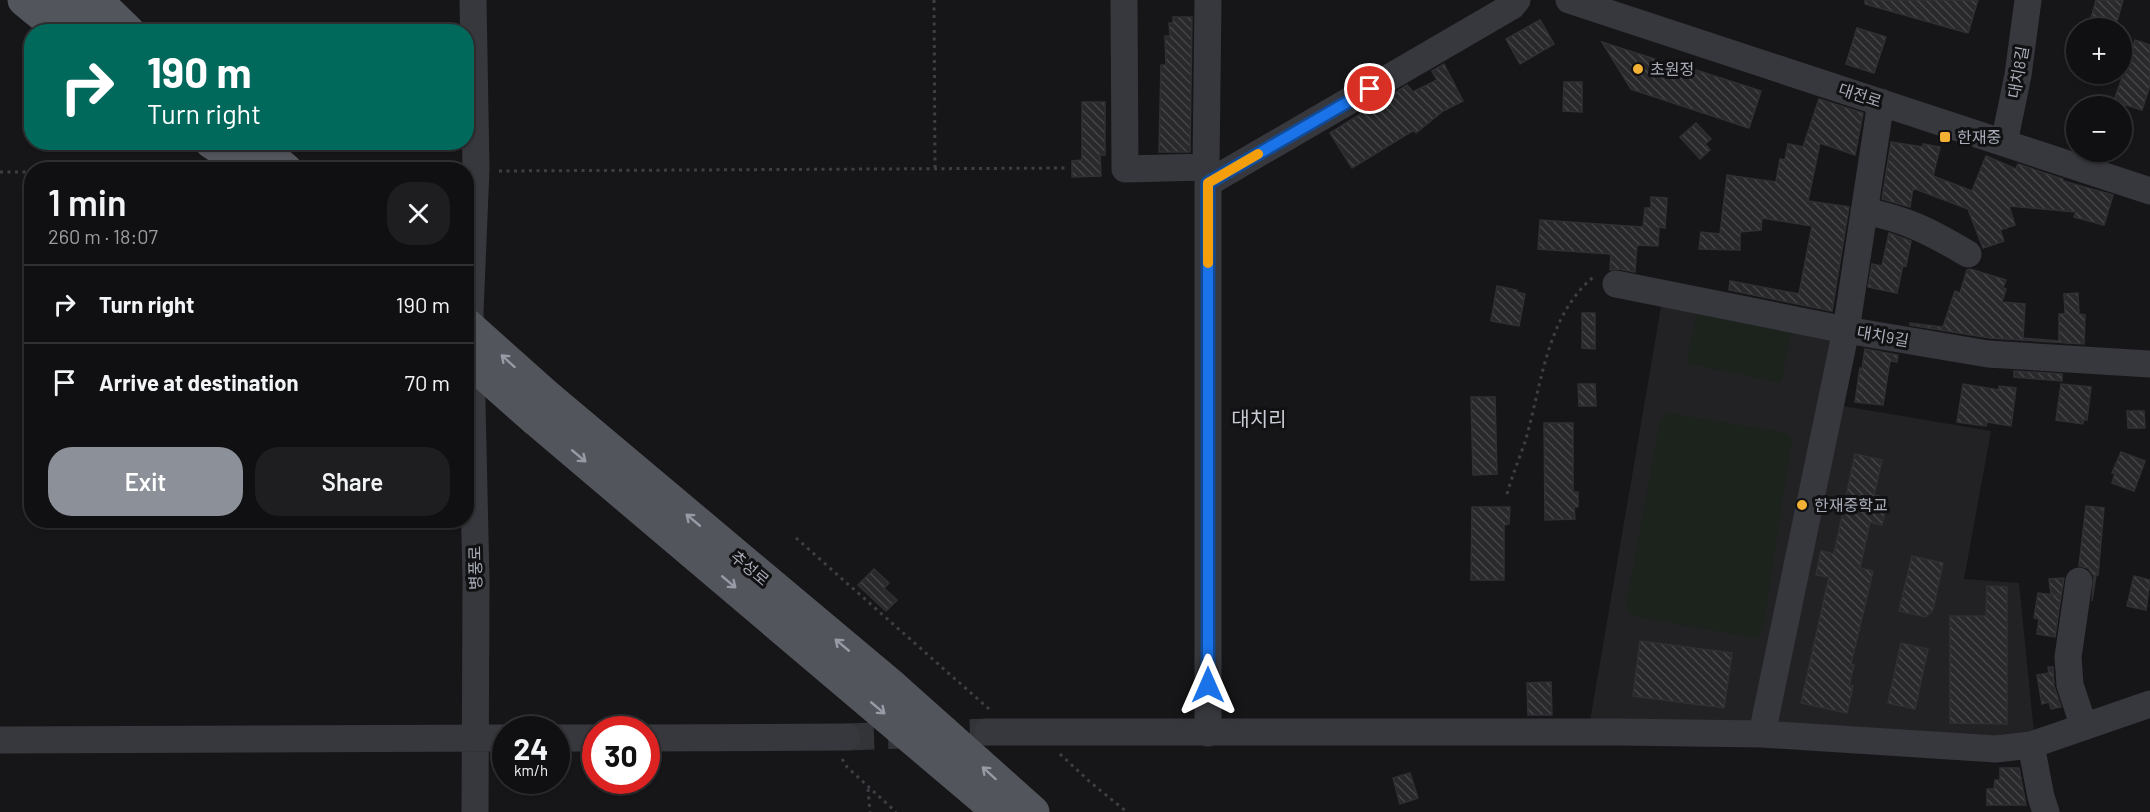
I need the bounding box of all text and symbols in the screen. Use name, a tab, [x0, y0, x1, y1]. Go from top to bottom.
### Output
map controls	[2066, 18, 2132, 162]
button: +	[2066, 18, 2132, 84]
street label: 대치8길	[2004, 44, 2031, 99]
text: 190 m	[147, 46, 252, 96]
icon: right	[48, 48, 126, 126]
place label: 초원정	[1650, 59, 1694, 78]
marker: 초원정	[1631, 62, 1645, 76]
pin	[1344, 63, 1395, 114]
icon: arrive	[1353, 72, 1386, 105]
street label: 대전로	[1836, 79, 1884, 110]
button: −	[2066, 96, 2132, 162]
text: Turn right	[147, 97, 261, 129]
place label: 한재중	[1957, 127, 2001, 146]
marker: 한재중	[1938, 130, 1952, 144]
text: 1 min	[48, 180, 127, 223]
button: close	[387, 182, 450, 245]
text: 260 m · 18:07	[48, 224, 158, 248]
icon: right	[48, 288, 81, 321]
text: Turn right	[99, 291, 194, 317]
text: 190 m	[396, 291, 450, 317]
street label: 대치9길	[1856, 322, 1911, 349]
one-way arrow	[501, 354, 516, 368]
icon: arrive	[48, 366, 81, 399]
text: Arrive at destination	[99, 369, 298, 395]
text: 70 m	[405, 369, 450, 395]
district label: 대치리	[1231, 406, 1287, 430]
button: Exit	[48, 447, 243, 516]
button: Share	[255, 447, 450, 516]
one-way arrow	[571, 450, 587, 463]
place label: 한재중학교	[1814, 495, 1888, 514]
marker: 한재중학교	[1795, 498, 1809, 512]
one-way arrow	[685, 513, 701, 526]
street label: 병풍로	[465, 545, 484, 590]
street label: 추성로	[727, 546, 774, 589]
one-way arrow	[721, 575, 736, 589]
one-way arrow	[835, 639, 851, 652]
position arrow	[1176, 653, 1240, 717]
one-way arrow	[870, 701, 886, 714]
speed limit sign: 30	[582, 716, 660, 794]
text: 24	[514, 730, 548, 766]
text: km/h	[514, 761, 548, 779]
one-way arrow	[982, 766, 997, 780]

